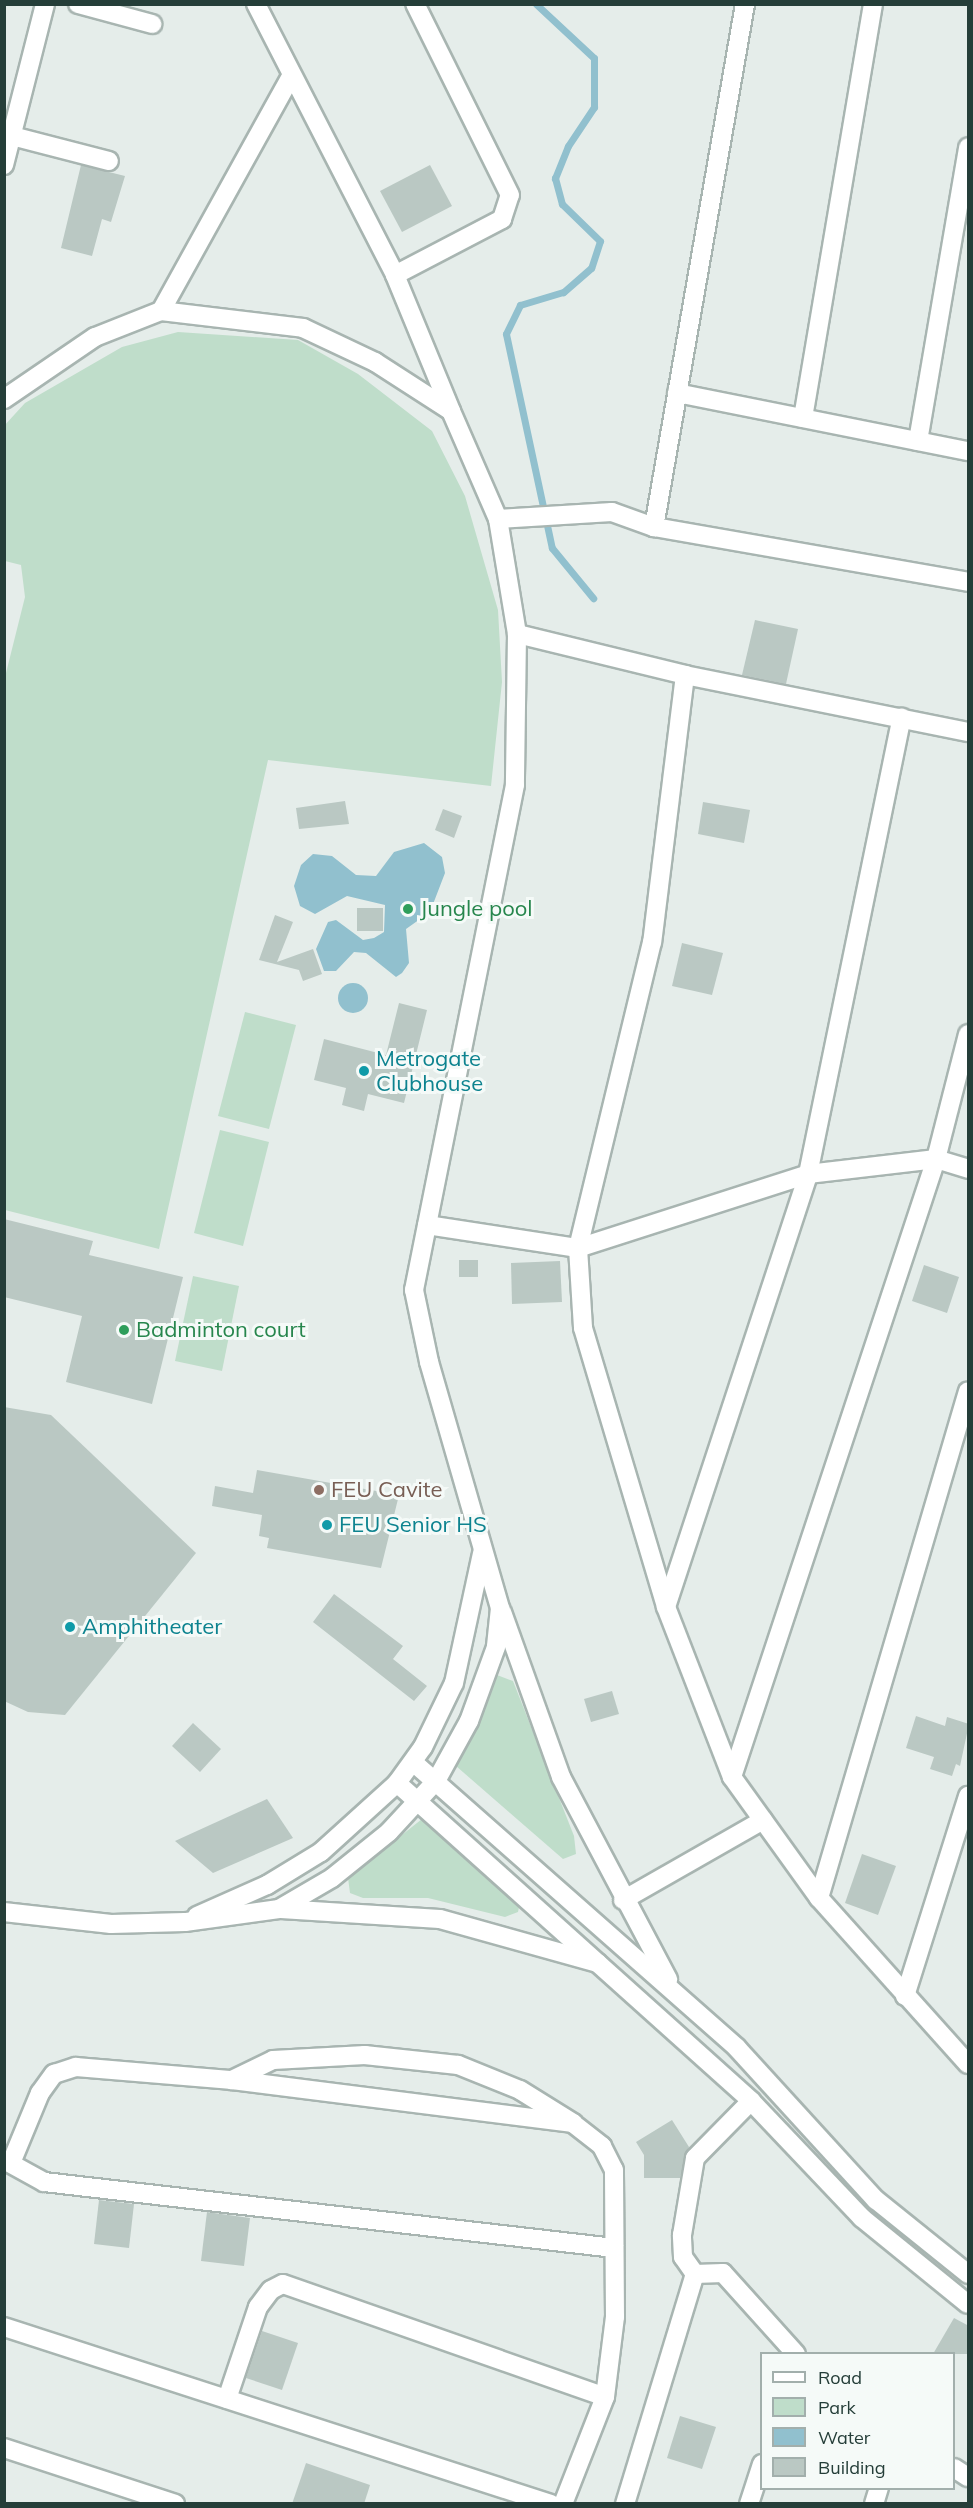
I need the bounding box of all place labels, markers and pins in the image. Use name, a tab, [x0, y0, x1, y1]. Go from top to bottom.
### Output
place label: Jungle pool	[420, 896, 533, 922]
marker: Jungle pool	[401, 902, 415, 916]
place label: Metrogate Clubhouse	[376, 1045, 483, 1096]
marker: Metrogate Clubhouse	[357, 1064, 371, 1078]
place label: Badminton court	[136, 1317, 306, 1343]
marker: Badminton court	[117, 1323, 131, 1337]
place label: FEU Cavite	[331, 1477, 442, 1503]
marker: FEU Cavite	[312, 1483, 326, 1497]
place label: FEU Senior HS	[339, 1512, 487, 1538]
marker: FEU Senior HS	[320, 1518, 334, 1532]
place label: Amphitheater	[82, 1614, 222, 1640]
marker: Amphitheater	[63, 1620, 77, 1634]

